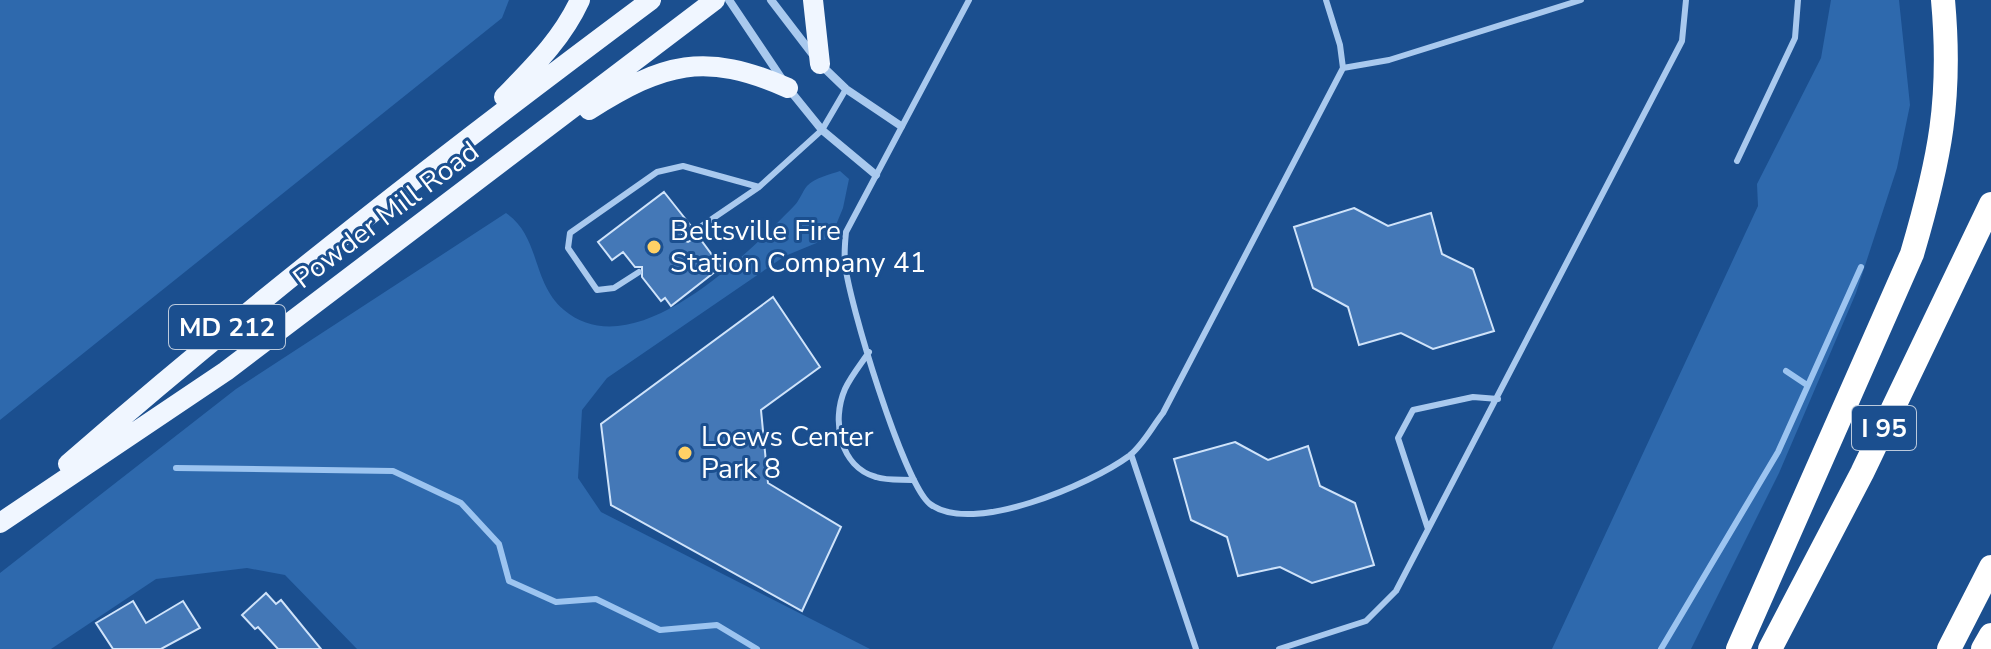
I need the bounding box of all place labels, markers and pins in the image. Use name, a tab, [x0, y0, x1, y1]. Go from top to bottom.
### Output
place label: Beltsville Fire Station Company 41	[670, 212, 926, 282]
marker: Beltsville Fire Station Company 41	[645, 238, 663, 256]
place label: Loews Center Park 8	[701, 418, 874, 488]
marker: Loews Center Park 8	[676, 444, 694, 462]

